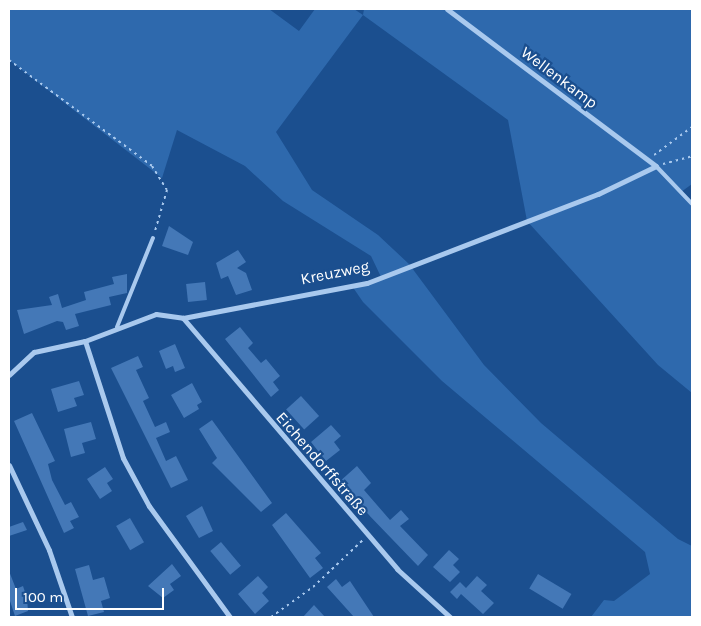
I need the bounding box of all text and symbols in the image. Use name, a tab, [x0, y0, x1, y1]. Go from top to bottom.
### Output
street label: Wellenkamp	[517, 43, 601, 113]
street label: Kreuzweg	[299, 257, 371, 289]
street label: Eichendorffstraße	[272, 408, 372, 520]
scale bar	[18, 578, 166, 610]
text: 100 m	[23, 588, 63, 606]

